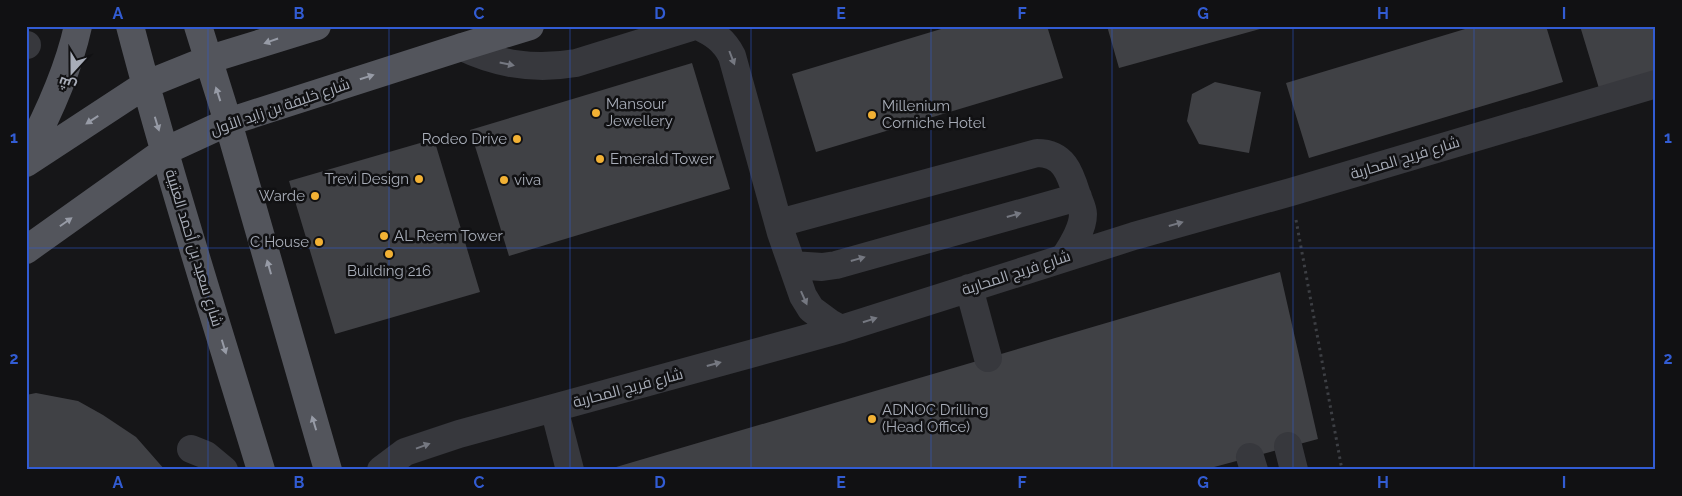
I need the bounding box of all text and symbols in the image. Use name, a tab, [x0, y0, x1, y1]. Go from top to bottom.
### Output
text: A	[113, 4, 124, 23]
text: B	[294, 4, 305, 23]
text: C	[474, 4, 485, 23]
text: D	[654, 4, 666, 23]
text: E	[836, 4, 846, 23]
text: F	[1017, 4, 1027, 23]
text: G	[1197, 4, 1209, 23]
text: H	[1377, 4, 1389, 23]
text: I	[1562, 4, 1566, 23]
one-way arrow	[263, 38, 278, 45]
north arrow	[48, 48, 98, 98]
one-way arrow	[729, 51, 736, 66]
one-way arrow	[500, 60, 516, 68]
text: ش	[56, 73, 79, 95]
one-way arrow	[360, 73, 375, 80]
street label: شارع خليفة بن زايد الأول	[208, 75, 353, 141]
one-way arrow	[214, 87, 222, 102]
place label: Mansour Jewellery	[606, 95, 673, 130]
place label: Millenium Corniche Hotel	[882, 97, 987, 132]
marker: Mansour Jewellery	[590, 107, 602, 119]
marker: Millenium Corniche Hotel	[866, 109, 878, 121]
one-way arrow	[85, 116, 98, 125]
one-way arrow	[153, 116, 161, 131]
text: 1	[10, 128, 18, 147]
text: 1	[1664, 128, 1672, 147]
place label: Rodeo Drive	[422, 130, 507, 148]
marker: Rodeo Drive	[511, 133, 523, 145]
street label: شارع فريج المحاربة	[1348, 133, 1462, 185]
place label: Emerald Tower	[610, 150, 715, 168]
marker: Emerald Tower	[594, 153, 606, 165]
street label: شارع سعيد بن أحمد العتيبة	[160, 167, 227, 329]
place label: Trevi Design	[324, 170, 409, 188]
place label: viva	[514, 171, 541, 189]
marker: Trevi Design	[413, 173, 425, 185]
marker: viva	[498, 174, 510, 186]
place label: Warde	[259, 187, 305, 205]
marker: Warde	[309, 190, 321, 202]
one-way arrow	[1007, 211, 1022, 219]
one-way arrow	[59, 217, 73, 227]
one-way arrow	[1168, 220, 1183, 228]
place label: AL Reem Tower	[394, 227, 503, 245]
marker: AL Reem Tower	[378, 230, 390, 242]
place label: C House	[250, 233, 309, 251]
marker: C House	[313, 236, 325, 248]
street label: شارع فريج المحاربة	[959, 247, 1073, 301]
marker: Building 216	[383, 248, 395, 260]
one-way arrow	[850, 255, 865, 263]
one-way arrow	[265, 259, 273, 275]
place label: Building 216	[347, 262, 431, 280]
one-way arrow	[801, 291, 809, 305]
one-way arrow	[863, 315, 878, 323]
one-way arrow	[220, 339, 228, 354]
text: 2	[9, 349, 19, 368]
text: 2	[1663, 349, 1673, 368]
one-way arrow	[706, 360, 721, 368]
street label: شارع فريج المحاربة	[571, 365, 686, 413]
place label: ADNOC Drilling (Head Office)	[882, 401, 989, 436]
marker: ADNOC Drilling (Head Office)	[866, 413, 878, 425]
one-way arrow	[310, 415, 318, 430]
one-way arrow	[415, 442, 430, 449]
text: A	[113, 473, 124, 492]
text: B	[294, 473, 305, 492]
text: C	[474, 473, 485, 492]
text: D	[654, 473, 666, 492]
text: E	[836, 473, 846, 492]
text: F	[1017, 473, 1027, 492]
text: G	[1197, 473, 1209, 492]
text: H	[1377, 473, 1389, 492]
text: I	[1562, 473, 1566, 492]

